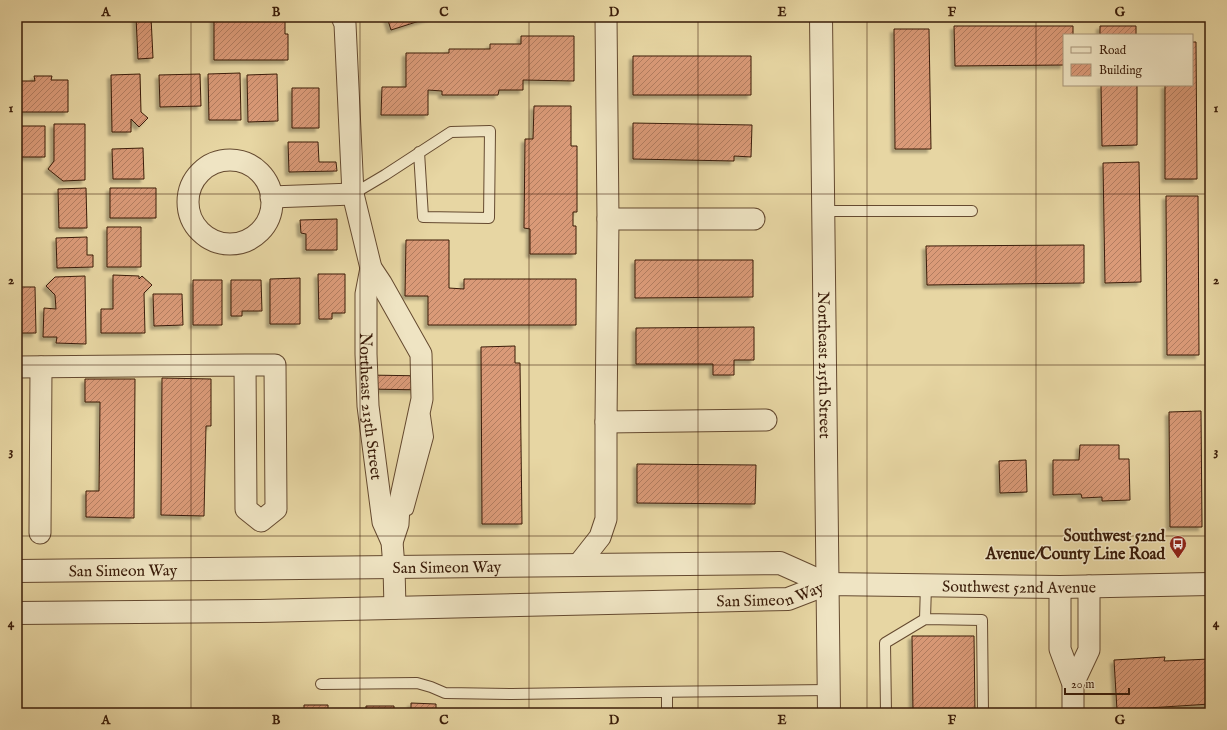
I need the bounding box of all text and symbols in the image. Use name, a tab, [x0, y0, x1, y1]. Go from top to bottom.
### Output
text: A	[101, 4, 112, 21]
text: B	[272, 4, 281, 21]
text: C	[439, 4, 449, 21]
text: D	[609, 4, 620, 21]
text: E	[777, 4, 787, 21]
text: F	[948, 4, 957, 21]
text: G	[1115, 4, 1126, 21]
legend	[1063, 34, 1193, 86]
text: Road	[1099, 43, 1127, 58]
text: Building	[1099, 63, 1143, 78]
text: 1	[9, 100, 14, 117]
text: 1	[1214, 100, 1219, 117]
text: 2	[8, 272, 14, 289]
text: 2	[1213, 272, 1219, 289]
street label: Northeast 215th Street	[812, 291, 834, 439]
street label: Northeast 213th Street	[354, 333, 386, 482]
text: 3	[9, 443, 14, 460]
text: 3	[1214, 443, 1219, 460]
place label: Southwest 52nd Avenue/County Line Road	[985, 527, 1165, 565]
bus stop icon: Southwest 52nd Avenue/County Line Road	[1168, 534, 1188, 559]
street label: San Simeon Way	[392, 558, 502, 579]
street label: San Simeon Way	[68, 561, 178, 582]
street label: Southwest 52nd Avenue	[942, 577, 1096, 599]
street label: San Simeon Way	[716, 578, 827, 613]
text: 4	[8, 615, 15, 632]
text: 4	[1213, 615, 1220, 632]
scale bar	[1065, 670, 1129, 696]
text: 20 m	[1071, 677, 1094, 692]
text: A	[101, 712, 112, 729]
text: B	[272, 712, 281, 729]
text: C	[439, 712, 449, 729]
text: D	[609, 712, 620, 729]
text: E	[777, 712, 787, 729]
text: F	[948, 712, 957, 729]
text: G	[1115, 712, 1126, 729]

